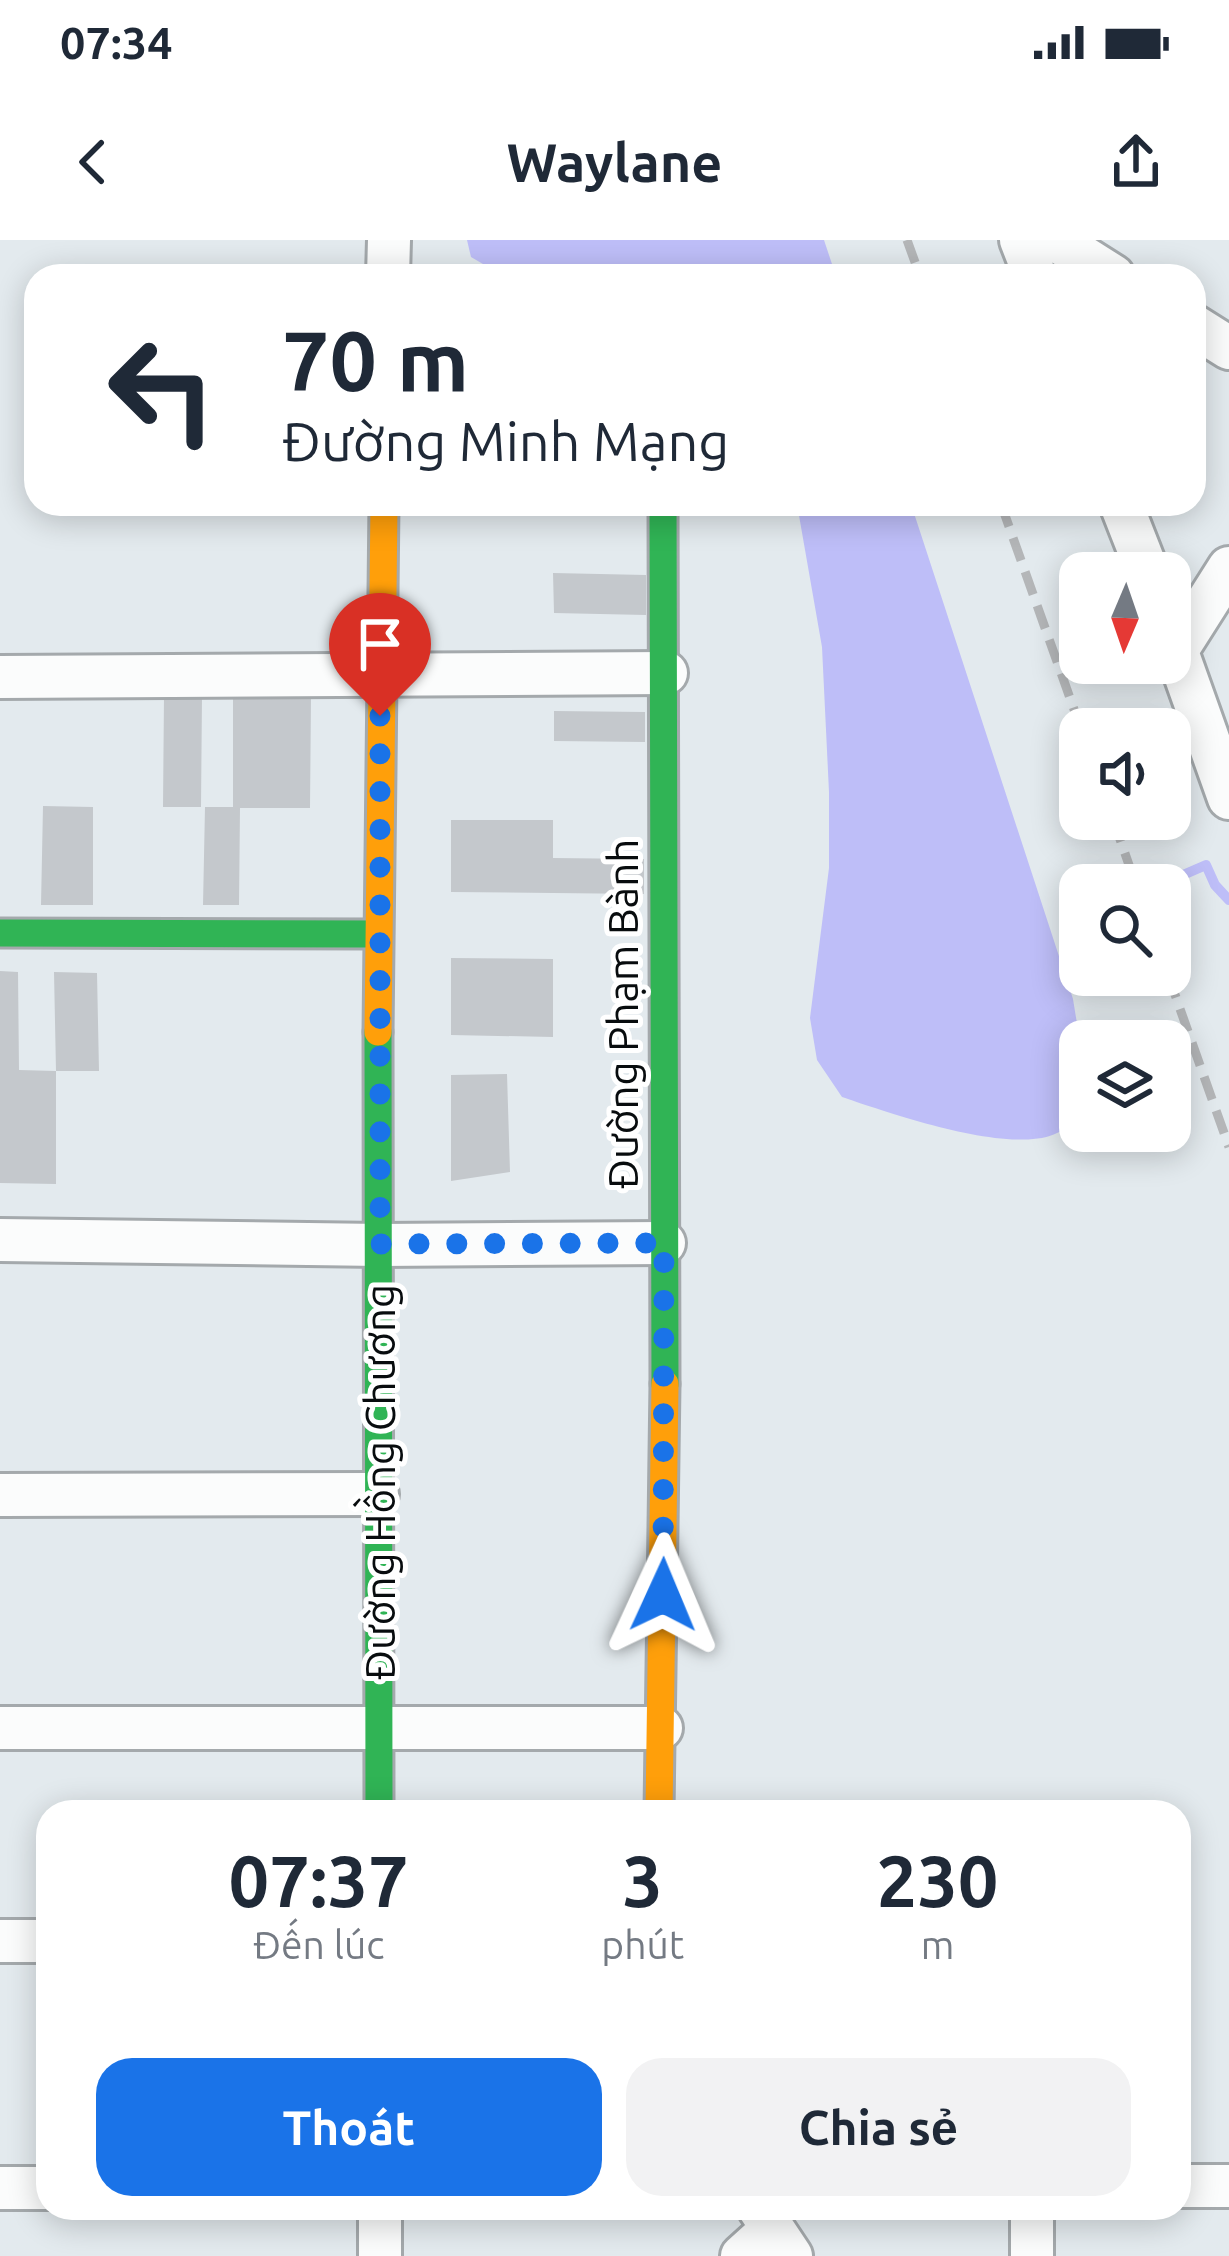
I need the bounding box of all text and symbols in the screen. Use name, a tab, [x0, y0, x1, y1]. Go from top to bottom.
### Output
text: 07:34	[60, 17, 173, 68]
icon: back	[60, 129, 126, 195]
icon: share	[1103, 129, 1169, 195]
text: Waylane	[507, 132, 722, 192]
icon: left	[84, 312, 240, 468]
text: 70 m	[282, 313, 469, 407]
text: Đường Minh Mạng	[282, 411, 729, 471]
north arrow	[1059, 552, 1191, 684]
map controls	[1059, 552, 1191, 1152]
pin	[329, 593, 431, 716]
icon: arrive	[347, 611, 413, 677]
button: sound	[1059, 708, 1191, 840]
street label: Đường Phạm Bành	[599, 839, 646, 1189]
button: search	[1059, 864, 1191, 996]
button: layers	[1059, 1020, 1191, 1152]
street label: Đường Hồng Chương	[352, 1284, 403, 1680]
position arrow	[600, 1532, 726, 1658]
text: 07:37	[229, 1840, 409, 1921]
text: 3	[622, 1840, 663, 1921]
text: 230	[877, 1840, 998, 1921]
text: Đến lúc	[253, 1923, 384, 1966]
text: phút	[601, 1923, 684, 1966]
text: m	[921, 1923, 954, 1966]
button: Thoát	[96, 2058, 602, 2196]
button: Chia sẻ	[626, 2058, 1131, 2196]

